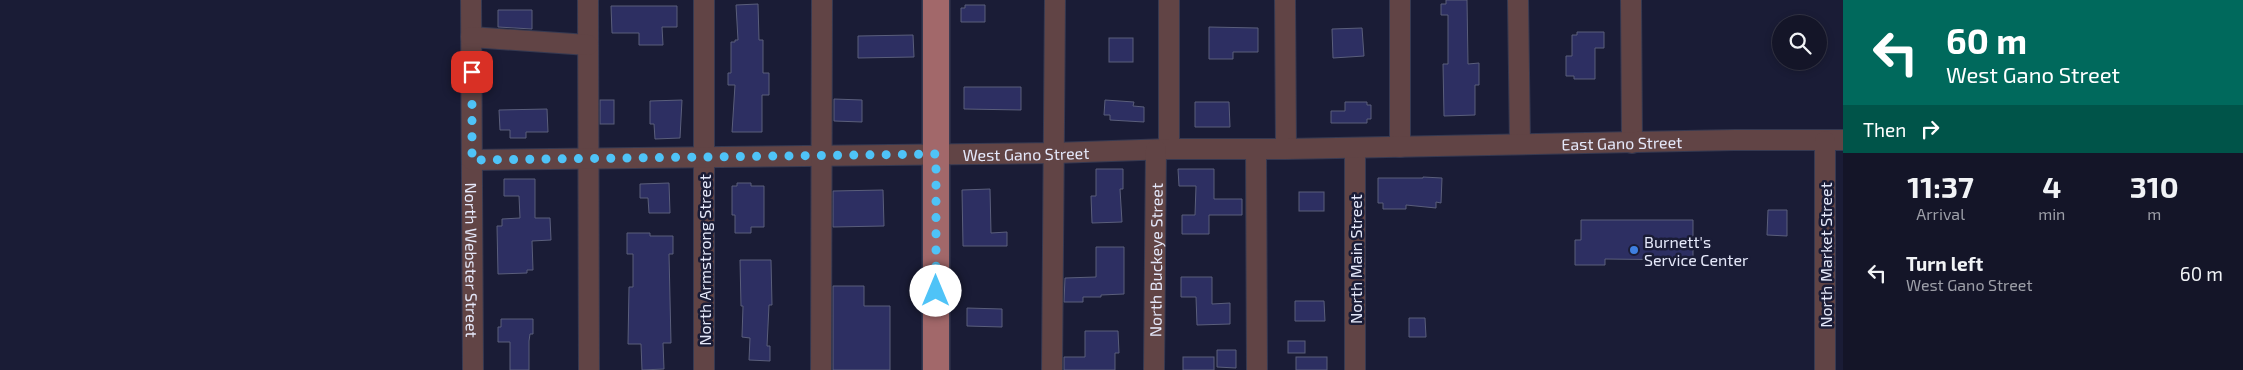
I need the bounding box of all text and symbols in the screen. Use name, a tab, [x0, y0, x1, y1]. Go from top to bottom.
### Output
map controls	[1772, 15, 1827, 70]
button: search	[1772, 15, 1827, 70]
text: 60 m	[1946, 19, 2027, 61]
icon: left	[1863, 20, 1928, 85]
pin	[451, 51, 493, 93]
icon: arrive	[458, 58, 486, 86]
text: West Gano Street	[1946, 61, 2120, 87]
icon: right	[1916, 115, 1944, 143]
text: Then	[1863, 118, 1906, 141]
street label: East Gano Street	[1561, 132, 1682, 153]
street label: West Gano Street	[963, 142, 1090, 164]
text: 11:37	[1907, 168, 1974, 204]
text: 4	[2042, 168, 2061, 204]
text: 310	[2130, 168, 2179, 204]
street label: North Armstrong Street	[695, 174, 714, 346]
street label: North Webster Street	[462, 182, 482, 338]
street label: North Market Street	[1816, 182, 1835, 328]
street label: North Buckeye Street	[1145, 183, 1165, 337]
street label: North Main Street	[1346, 194, 1365, 324]
text: Arrival	[1916, 204, 1965, 223]
text: min	[2038, 204, 2065, 223]
text: m	[2147, 204, 2161, 223]
place label: Burnett's Service Center	[1644, 232, 1749, 269]
marker: Burnett's Service Center	[1628, 244, 1640, 256]
text: Turn left	[1906, 252, 1983, 275]
icon: left	[1863, 259, 1891, 287]
text: 60 m	[2180, 262, 2223, 285]
position arrow	[909, 264, 961, 316]
text: West Gano Street	[1906, 275, 2033, 294]

